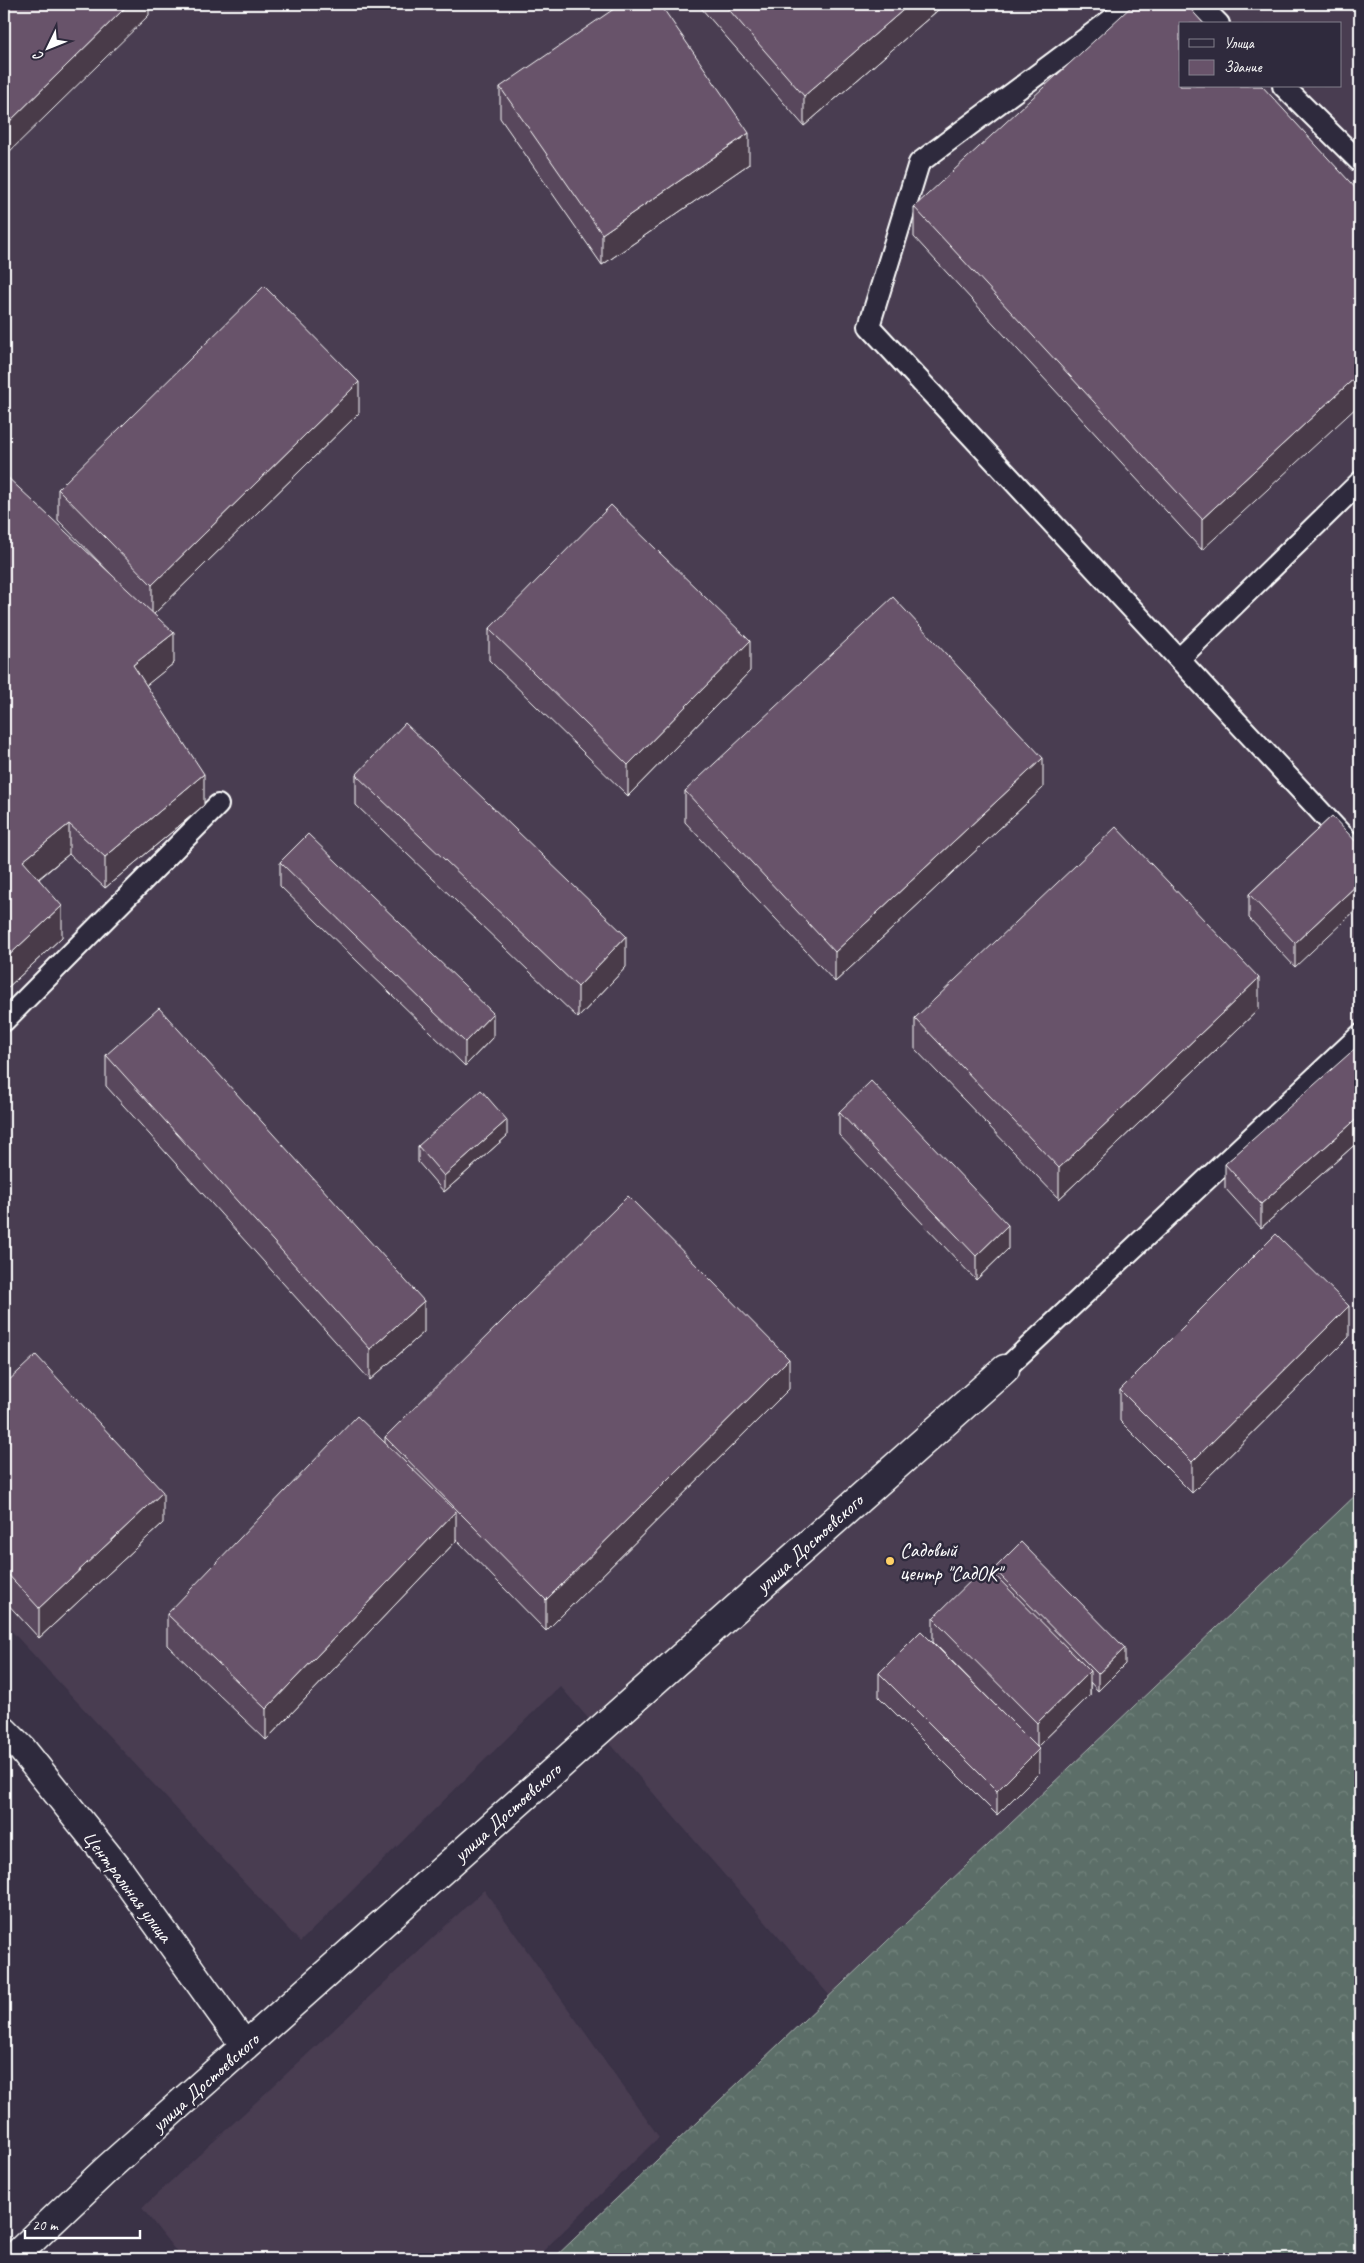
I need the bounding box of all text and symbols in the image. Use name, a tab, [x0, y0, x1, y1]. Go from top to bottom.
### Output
north arrow	[22, 22, 72, 72]
legend	[1179, 22, 1342, 88]
text: Улица	[1224, 34, 1255, 53]
text: С	[29, 47, 47, 65]
text: Здание	[1224, 58, 1263, 77]
street label: улица Достоевского	[750, 1487, 870, 1599]
place label: Садовый центр "СадОК"	[900, 1538, 1005, 1586]
marker: Садовый центр "СадОК"	[884, 1555, 896, 1567]
street label: улица Достоевского	[448, 1756, 568, 1868]
street label: Центральная улица	[77, 1825, 179, 1948]
street label: улица Достоевского	[146, 2026, 266, 2138]
scale bar	[25, 2208, 140, 2240]
text: 20 m	[32, 2216, 59, 2235]

